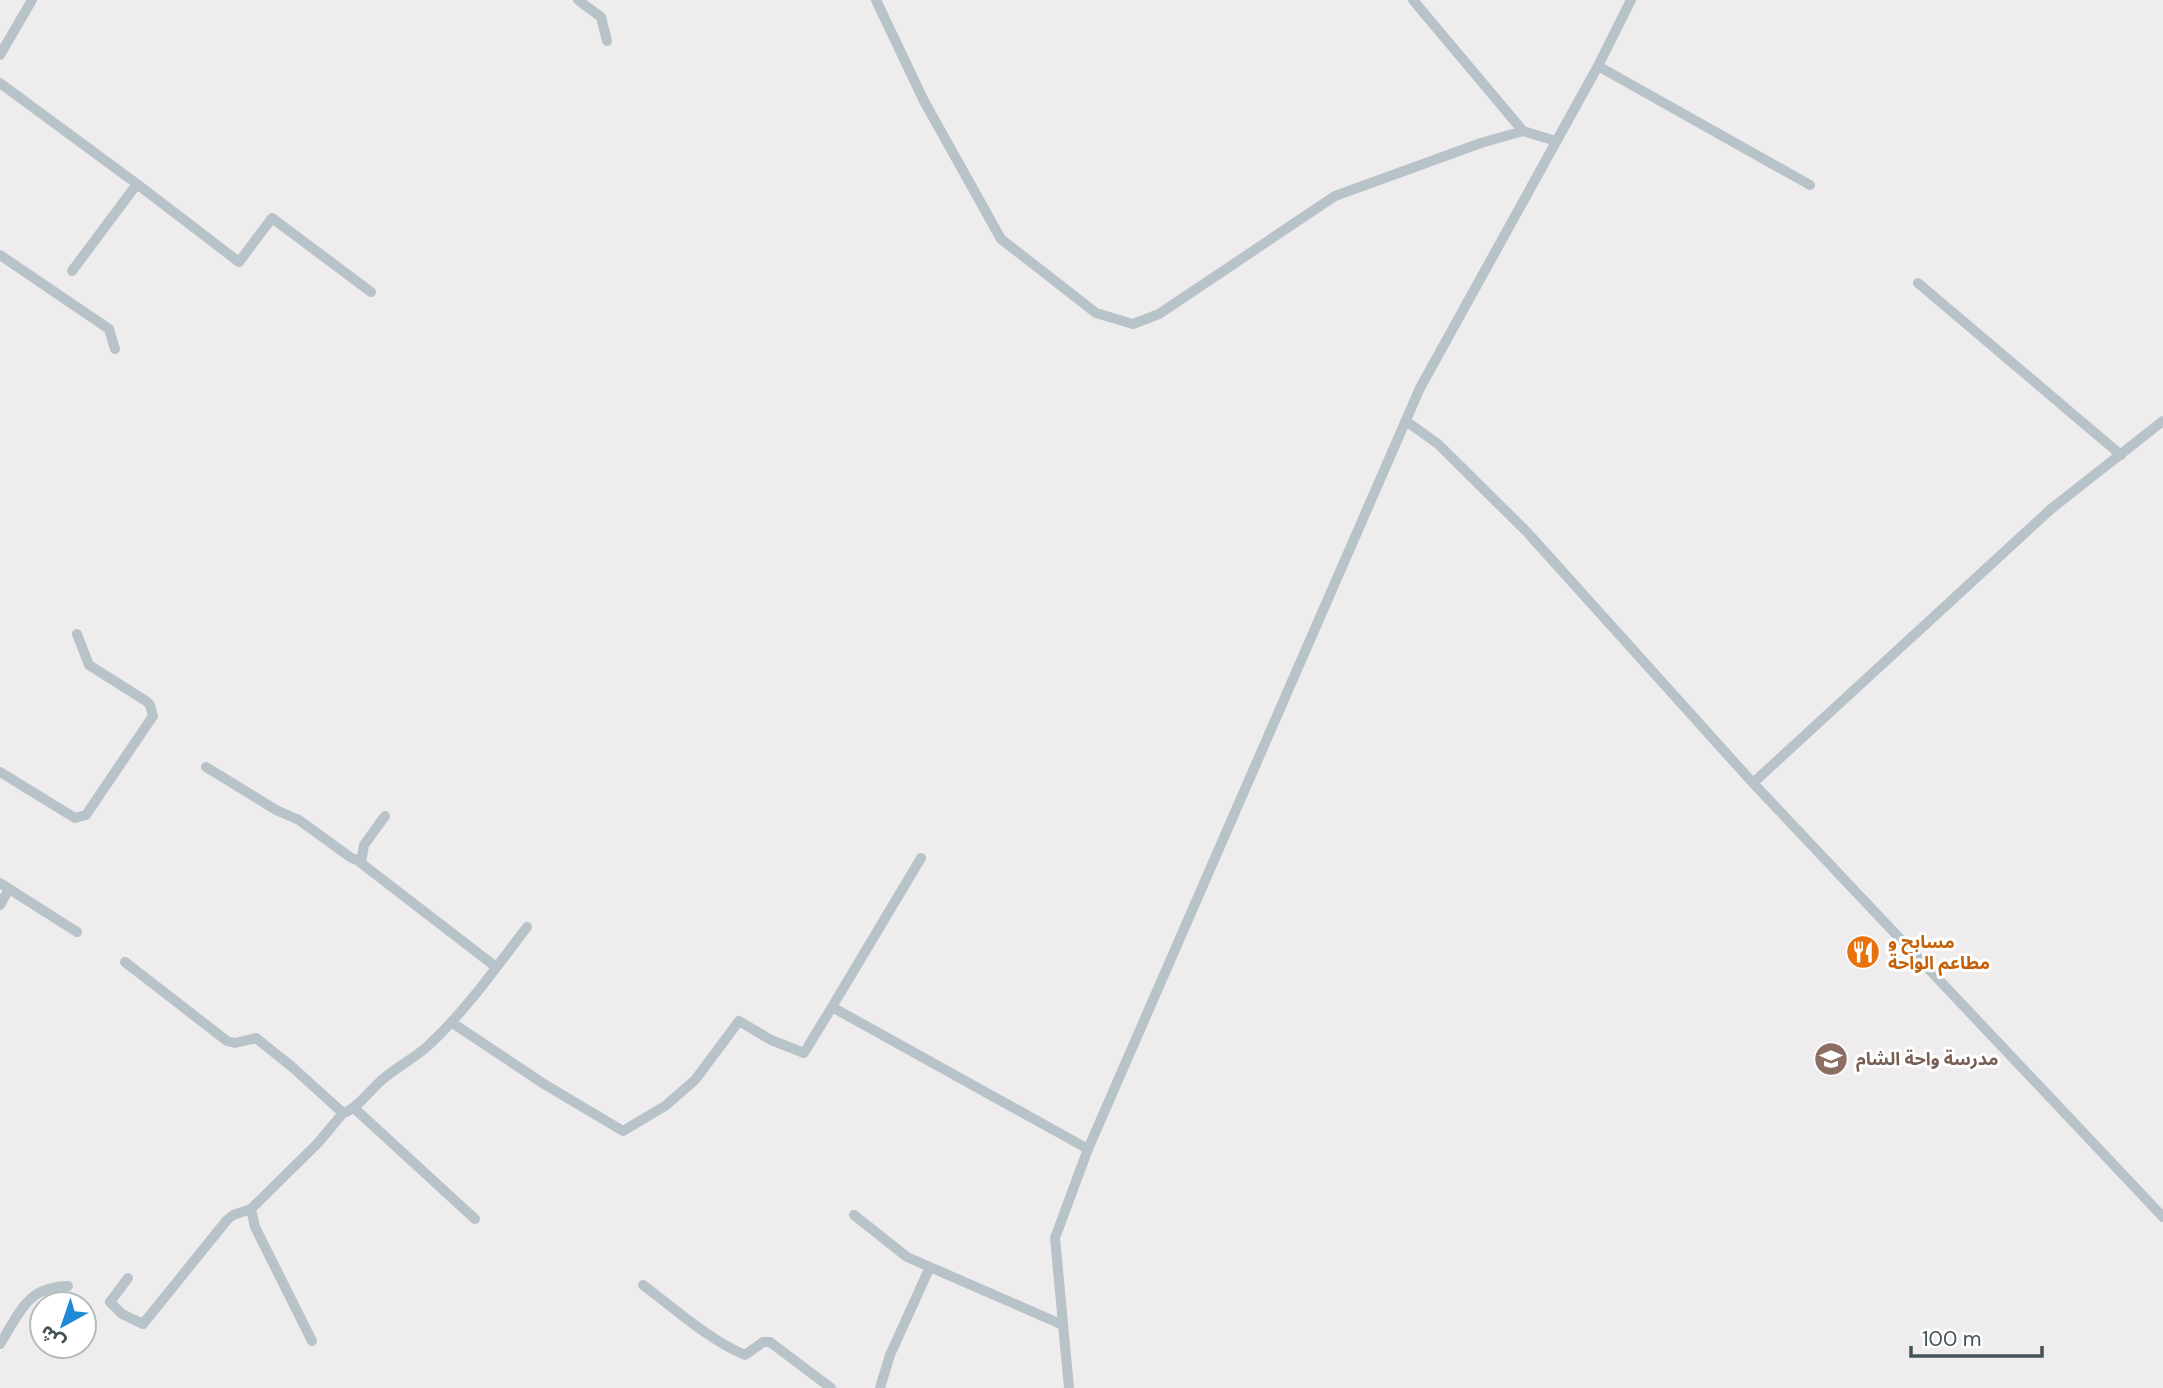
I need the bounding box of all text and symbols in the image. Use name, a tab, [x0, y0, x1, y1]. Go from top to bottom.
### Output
place label: مسابح و مطاعم الواحة	[1888, 930, 1990, 976]
restaurant icon: مسابح و مطاعم الواحة	[1844, 933, 1882, 971]
school or university icon: مدرسة واحة الشام	[1812, 1040, 1850, 1078]
place label: مدرسة واحة الشام	[1856, 1047, 1999, 1072]
north arrow	[28, 1290, 98, 1360]
scale bar	[1911, 1314, 2042, 1358]
text: ش	[34, 1320, 70, 1356]
text: 100 m	[1922, 1325, 1982, 1353]

